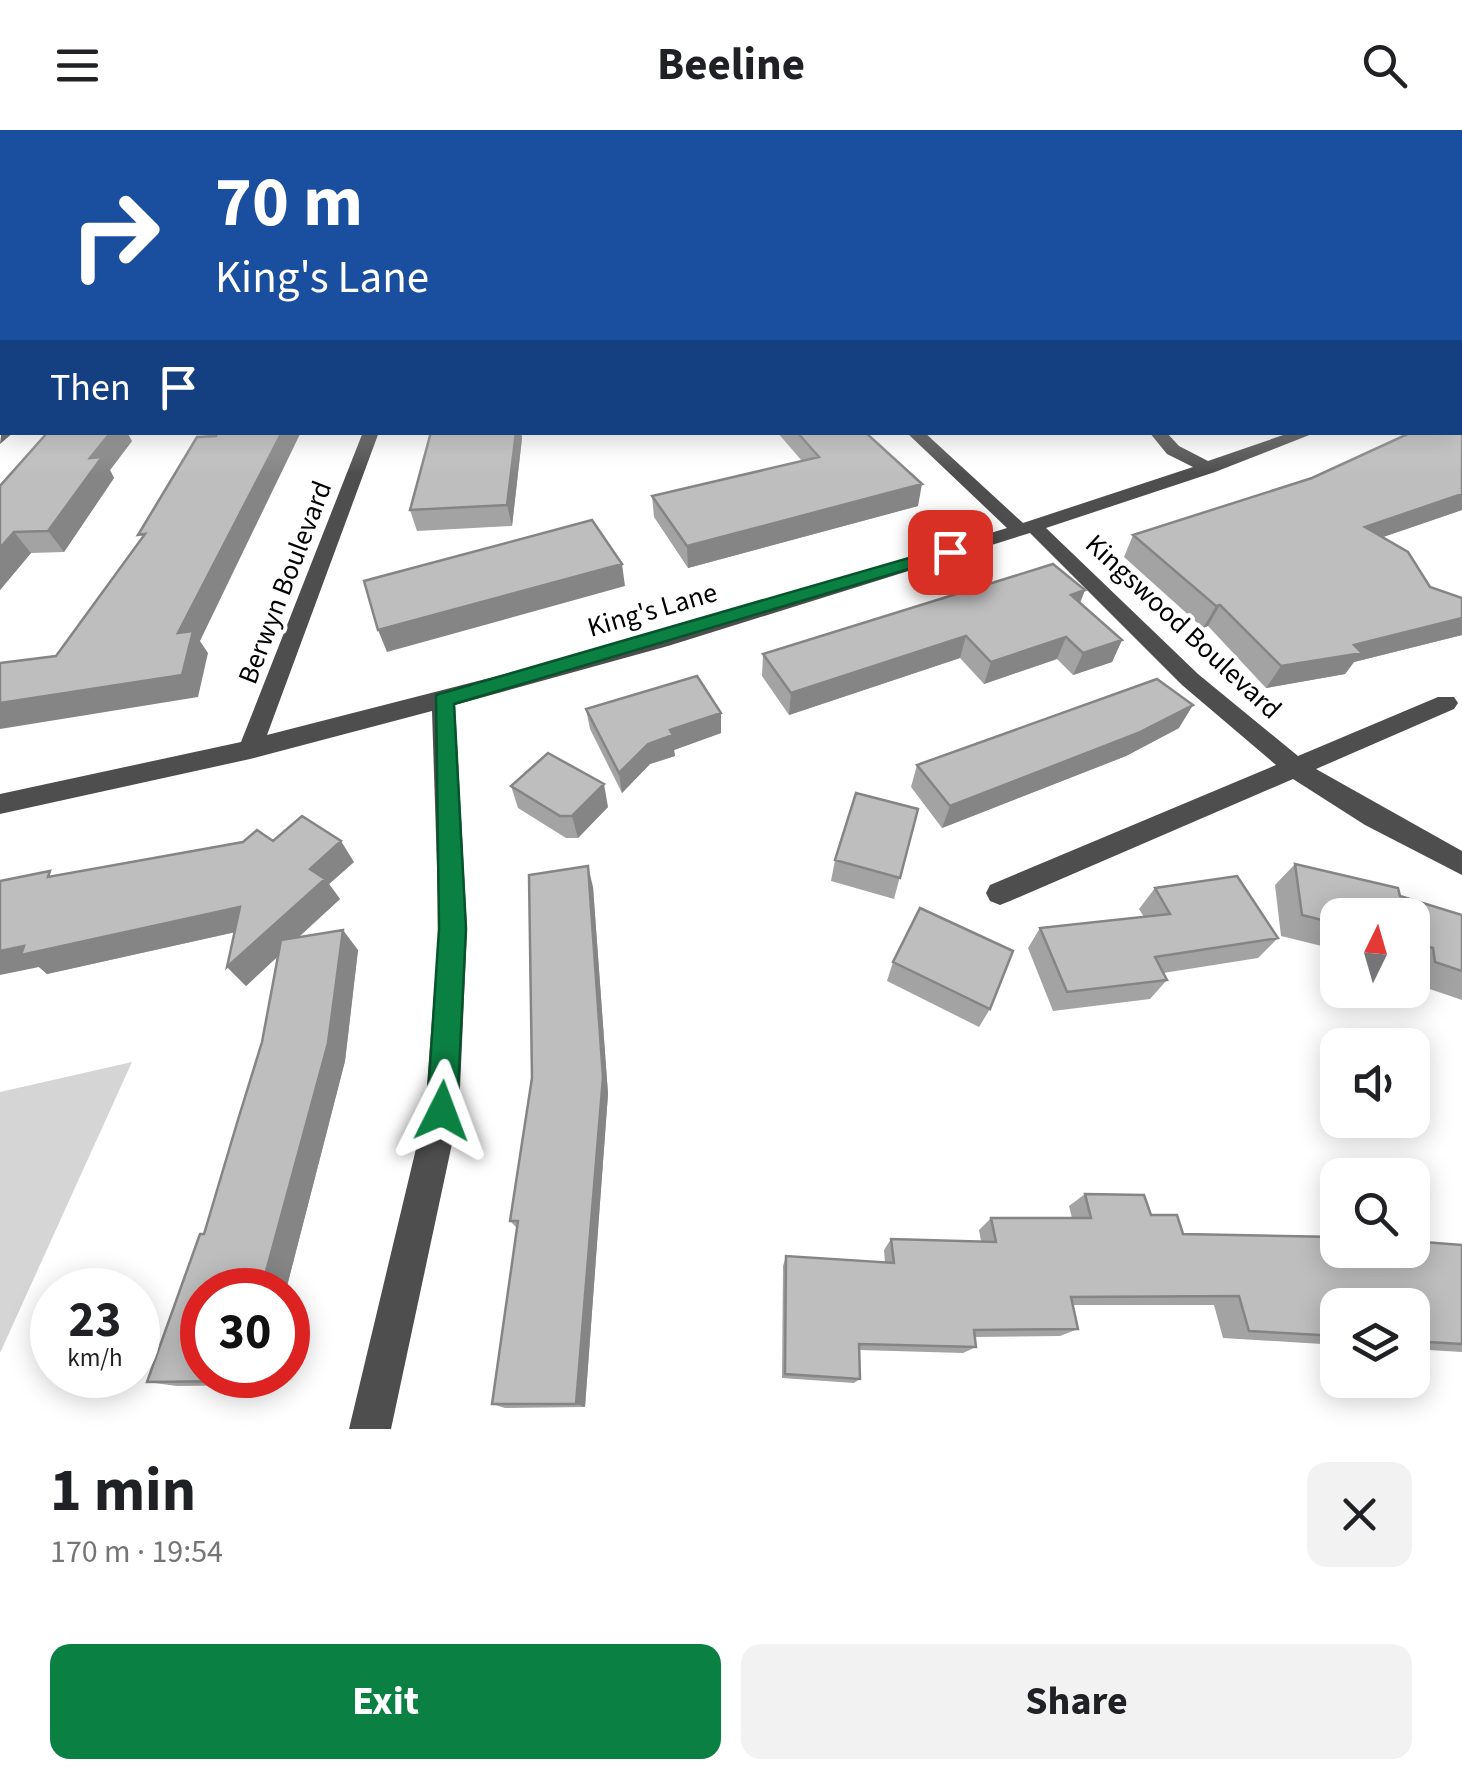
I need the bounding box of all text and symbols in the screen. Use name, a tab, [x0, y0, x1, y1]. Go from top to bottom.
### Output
text: Beeline	[657, 33, 805, 97]
icon: menu	[50, 38, 105, 93]
icon: search	[1357, 38, 1412, 93]
text: 70 m	[215, 153, 363, 253]
icon: right	[50, 170, 180, 300]
text: King's Lane	[215, 246, 429, 310]
icon: arrive	[151, 360, 206, 415]
text: Then	[50, 361, 131, 415]
street label: Berwyn Boulevard	[228, 475, 342, 690]
pin	[908, 510, 993, 595]
icon: arrive	[923, 525, 978, 580]
street label: Kingswood Boulevard	[1076, 525, 1290, 728]
street label: King's Lane	[583, 572, 722, 648]
north arrow	[1320, 898, 1430, 1008]
map controls	[1320, 898, 1430, 1398]
button: sound	[1320, 1028, 1430, 1138]
position arrow	[390, 1059, 494, 1163]
button: search	[1320, 1158, 1430, 1268]
speed limit sign: 30	[180, 1268, 310, 1398]
text: 23	[69, 1285, 121, 1356]
button: layers	[1320, 1288, 1430, 1398]
text: km/h	[67, 1340, 123, 1376]
text: 1 min	[50, 1449, 196, 1534]
button: close	[1307, 1462, 1412, 1567]
text: 170 m · 19:54	[50, 1529, 223, 1575]
button: Exit	[50, 1644, 721, 1759]
button: Share	[741, 1644, 1412, 1759]

